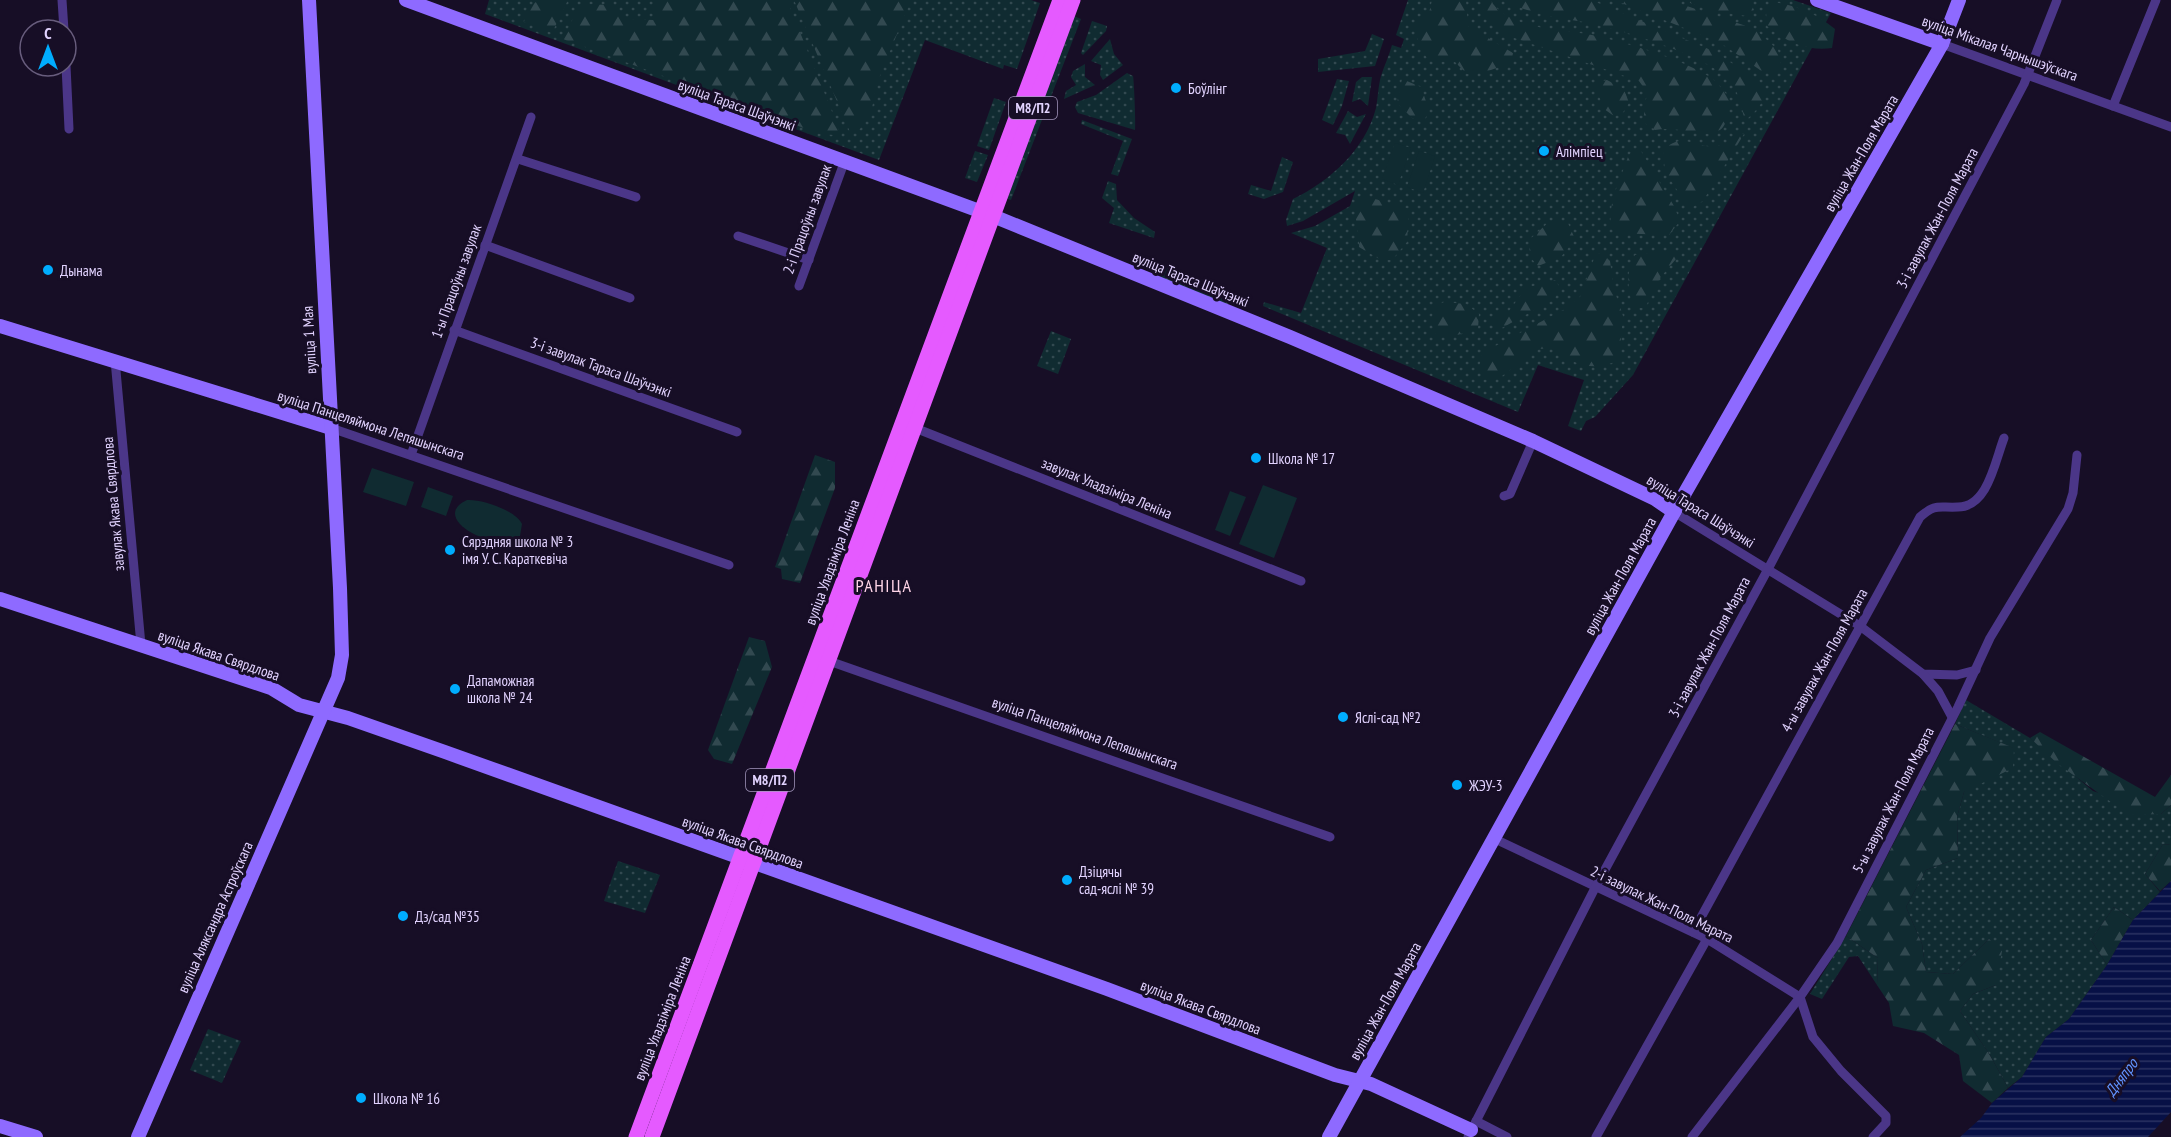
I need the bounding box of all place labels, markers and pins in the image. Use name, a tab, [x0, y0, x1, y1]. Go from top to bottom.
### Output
place label: Боўлінг	[1188, 79, 1227, 98]
marker: Боўлінг	[1169, 81, 1183, 95]
place label: Алімпіец	[1556, 142, 1603, 161]
marker: Алімпіец	[1537, 144, 1551, 158]
place label: Дынама	[60, 261, 103, 280]
marker: Дынама	[41, 263, 55, 277]
place label: Школа № 17	[1268, 449, 1335, 468]
marker: Школа № 17	[1249, 451, 1263, 465]
place label: Сярэдняя школа № 3 імя У. С. Караткевіча	[462, 532, 573, 568]
marker: Сярэдняя школа № 3 імя У. С. Караткевіча	[443, 543, 457, 557]
place label: Дапаможная школа № 24	[467, 671, 534, 707]
marker: Дапаможная школа № 24	[448, 682, 462, 696]
place label: Яслі-сад №2	[1355, 708, 1421, 727]
marker: Яслі-сад №2	[1336, 710, 1350, 724]
place label: ЖЭУ-3	[1468, 776, 1503, 795]
marker: ЖЭУ-3	[1450, 778, 1464, 792]
place label: Дзіцячы сад-яслі № 39	[1079, 862, 1154, 898]
marker: Дзіцячы сад-яслі № 39	[1060, 873, 1074, 887]
place label: Дз/сад №35	[415, 907, 480, 926]
marker: Дз/сад №35	[396, 909, 410, 923]
place label: Школа № 16	[373, 1089, 440, 1108]
marker: Школа № 16	[354, 1091, 368, 1105]

